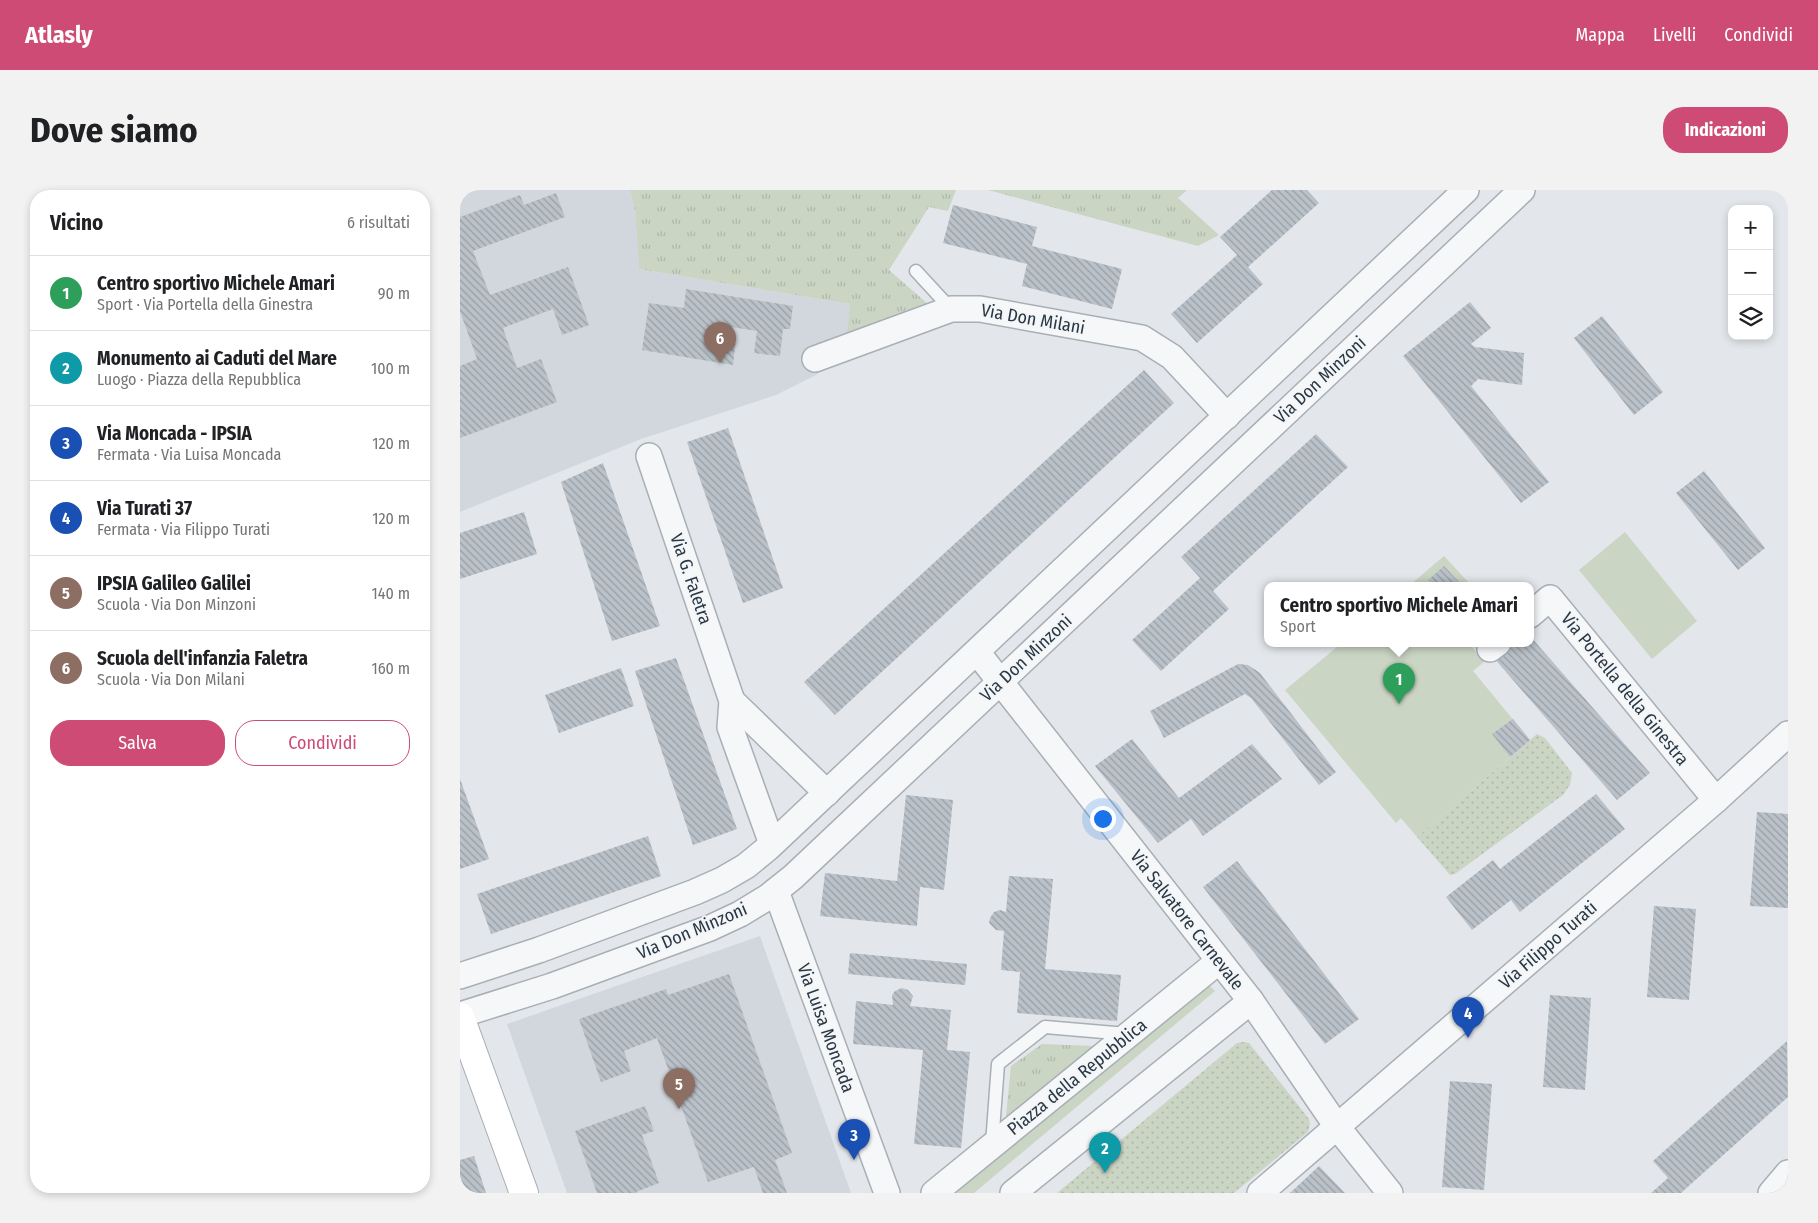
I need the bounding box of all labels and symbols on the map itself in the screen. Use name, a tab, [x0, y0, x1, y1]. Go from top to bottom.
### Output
street label: Via Don Milani	[979, 299, 1087, 339]
pin: 6	[704, 322, 736, 363]
street label: Via Don Minzoni	[1269, 332, 1371, 428]
street label: Via G. Faletra	[665, 531, 717, 627]
street label: Via Portella della Ginestra	[1556, 608, 1694, 770]
street label: Via Don Minzoni	[975, 610, 1077, 706]
pin: 1	[1383, 663, 1415, 704]
your location	[1090, 806, 1116, 832]
street label: Via Salvatore Carnevale	[1125, 846, 1249, 995]
street label: Via Filippo Turati	[1494, 896, 1602, 994]
street label: Via Don Minzoni	[634, 898, 750, 964]
street label: Via Luisa Moncada	[792, 961, 860, 1096]
pin: 4	[1452, 997, 1484, 1038]
street label: Piazza della Repubblica	[1003, 1014, 1151, 1140]
pin: 5	[663, 1068, 695, 1109]
pin: 3	[838, 1119, 870, 1160]
pin: 2	[1089, 1132, 1121, 1173]

